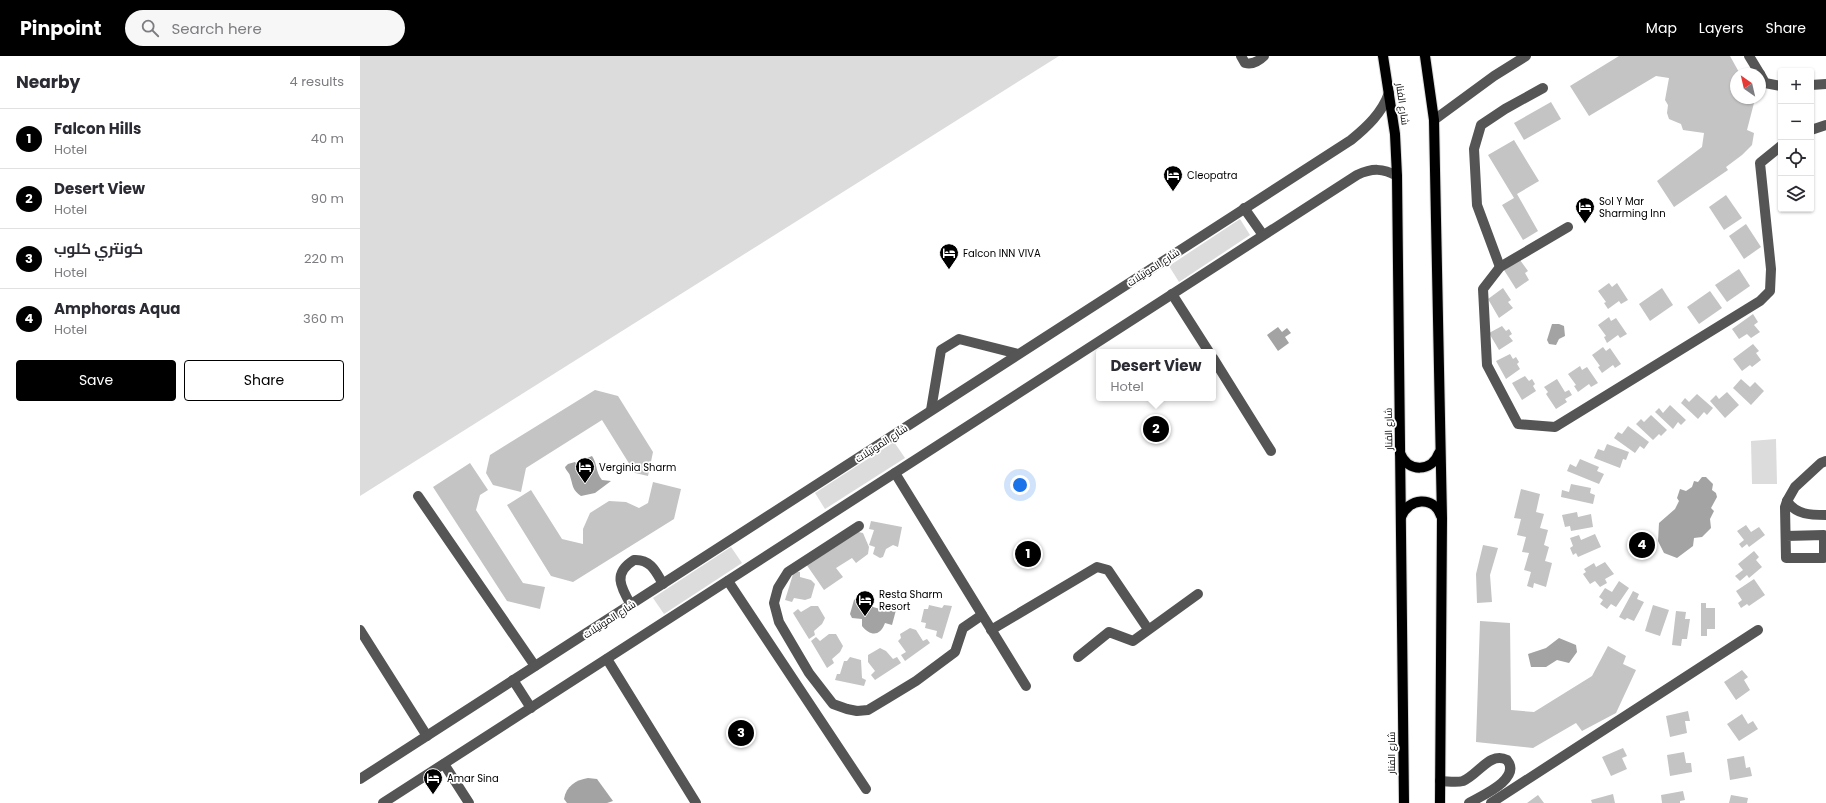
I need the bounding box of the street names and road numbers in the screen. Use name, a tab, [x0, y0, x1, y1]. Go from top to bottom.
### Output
street label: شارع الفنار	[1392, 81, 1413, 126]
street label: شارع الموتيلات	[1124, 245, 1183, 290]
street label: شارع الفنار	[1381, 408, 1396, 451]
street label: شارع الموتيلات	[852, 421, 911, 466]
street label: شارع الموتيلات	[580, 597, 639, 642]
street label: شارع الفنار	[1384, 732, 1399, 775]

